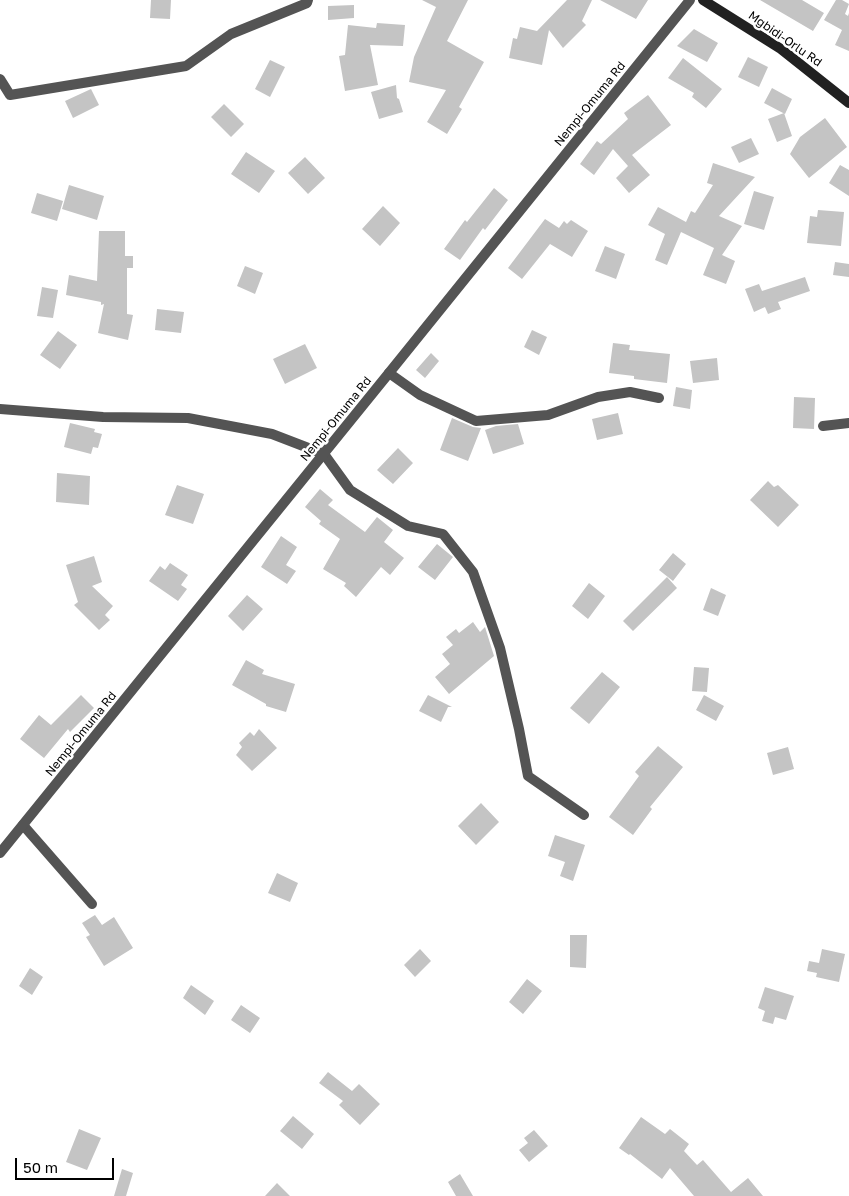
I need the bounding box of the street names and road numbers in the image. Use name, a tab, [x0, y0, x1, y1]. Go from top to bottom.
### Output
street label: Mgbidi-Orlu Rd	[745, 8, 825, 70]
street label: Nempi-Omuma Rd	[552, 59, 628, 149]
street label: Nempi-Omuma Rd	[298, 374, 374, 464]
street label: Nempi-Omuma Rd	[43, 689, 119, 779]

